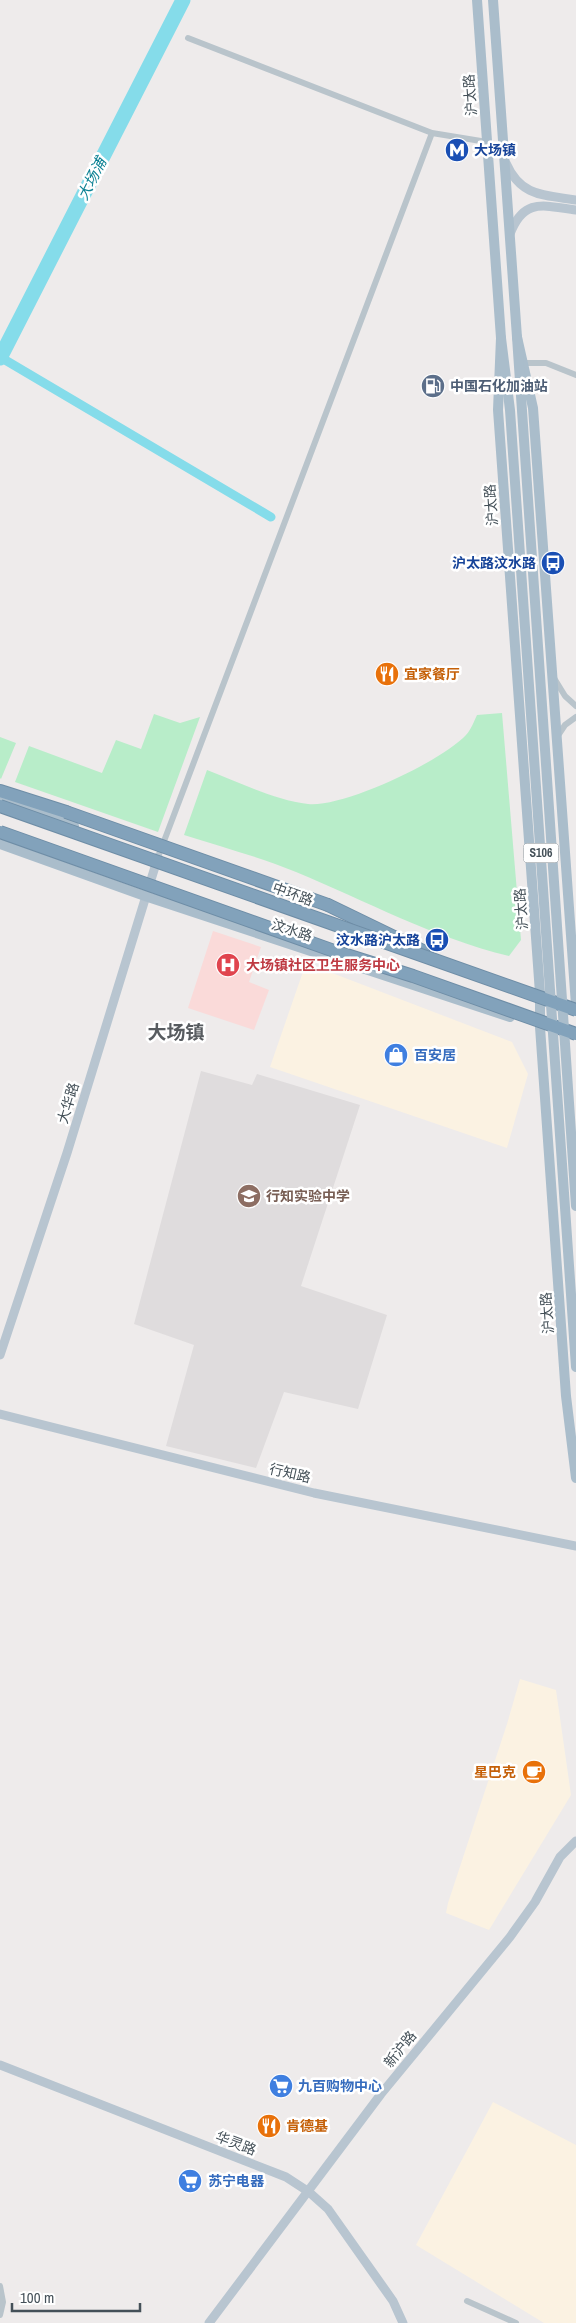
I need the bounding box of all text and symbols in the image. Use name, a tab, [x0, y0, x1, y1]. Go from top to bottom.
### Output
street label: 沪太路	[460, 73, 480, 117]
metro station icon: 大场镇	[444, 137, 470, 163]
place label: 大场镇	[474, 141, 516, 159]
water label: 大场浦	[72, 152, 112, 204]
fuel station icon: 中国石化加油站	[420, 373, 446, 399]
place label: 中国石化加油站	[450, 377, 548, 395]
street label: 沪太路	[481, 483, 501, 527]
bus stop icon: 沪太路汶水路	[540, 550, 566, 576]
place label: 沪太路汶水路	[452, 554, 536, 572]
restaurant icon: 宜家餐厅	[374, 661, 400, 687]
place label: 宜家餐厅	[404, 665, 460, 683]
road number: S106	[524, 844, 558, 862]
street label: 中环路	[270, 878, 316, 910]
street label: 沪太路	[511, 887, 531, 931]
street label: 汶水路	[269, 915, 315, 945]
bus stop icon: 汶水路沪太路	[424, 927, 450, 953]
place label: 汶水路沪太路	[336, 931, 420, 949]
hospital icon: 大场镇社区卫生服务中心	[215, 952, 241, 978]
place label: 大场镇社区卫生服务中心	[246, 956, 400, 974]
district label: 大场镇	[147, 1019, 205, 1045]
shop icon: 百安居	[383, 1042, 409, 1068]
place label: 百安居	[414, 1046, 456, 1064]
street label: 大华路	[53, 1080, 83, 1126]
school or university icon: 行知实验中学	[236, 1183, 262, 1209]
place label: 行知实验中学	[266, 1187, 350, 1205]
street label: 沪太路	[537, 1291, 557, 1335]
street label: 行知路	[268, 1460, 312, 1486]
cafe icon: 星巴克	[521, 1759, 547, 1785]
place label: 星巴克	[474, 1763, 516, 1781]
street label: 新沪路	[380, 2027, 420, 2071]
supermarket icon: 九百购物中心	[268, 2073, 294, 2099]
place label: 九百购物中心	[298, 2077, 382, 2095]
restaurant icon: 肯德基	[256, 2113, 282, 2139]
place label: 肯德基	[286, 2117, 328, 2135]
street label: 华灵路	[213, 2127, 259, 2159]
supermarket icon: 苏宁电器	[177, 2168, 203, 2194]
place label: 苏宁电器	[208, 2172, 265, 2190]
scale bar	[12, 2280, 140, 2312]
text: 100 m	[20, 2287, 54, 2308]

